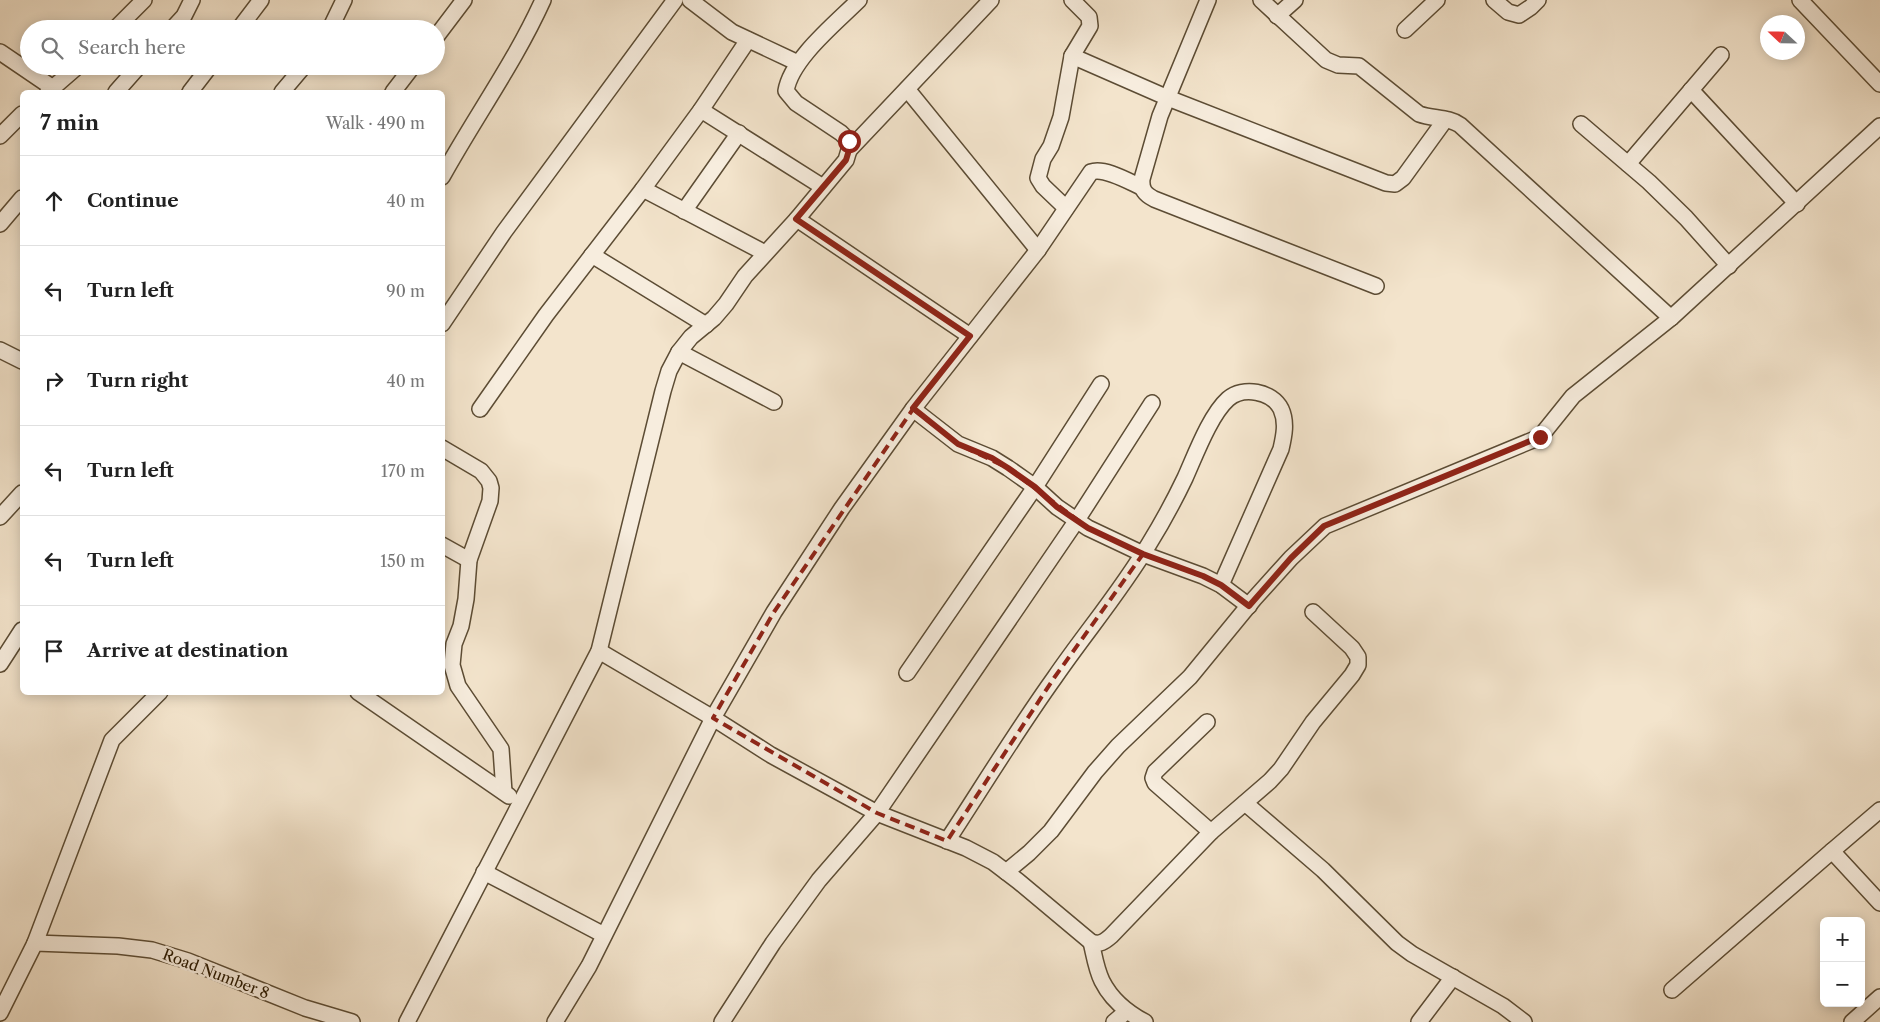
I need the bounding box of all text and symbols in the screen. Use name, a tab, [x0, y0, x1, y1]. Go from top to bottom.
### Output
north arrow	[1760, 15, 1805, 60]
search box	[20, 20, 445, 75]
icon: search	[38, 34, 66, 62]
text: Search here	[78, 36, 186, 59]
text: 7 min	[40, 110, 99, 135]
text: Walk · 490 m	[326, 113, 425, 133]
route start	[838, 130, 861, 153]
icon: ahead	[40, 187, 68, 215]
text: Continue	[87, 189, 179, 212]
text: 40 m	[386, 191, 425, 211]
icon: left	[40, 277, 68, 305]
text: Turn left	[87, 279, 174, 302]
text: 90 m	[386, 281, 425, 301]
icon: right	[40, 367, 68, 395]
text: Turn right	[87, 369, 188, 392]
text: 40 m	[386, 371, 425, 391]
route end	[1529, 426, 1552, 449]
icon: left	[40, 457, 68, 485]
text: Turn left	[87, 459, 174, 482]
text: 170 m	[381, 461, 425, 481]
icon: left	[40, 547, 68, 575]
text: Turn left	[87, 549, 174, 572]
text: 150 m	[380, 551, 425, 571]
icon: arrive	[40, 637, 68, 665]
text: Arrive at destination	[87, 639, 288, 662]
map controls	[1820, 917, 1865, 1007]
button: +	[1820, 917, 1865, 962]
street label: Road Number 8	[160, 944, 272, 1003]
button: −	[1820, 962, 1865, 1007]

